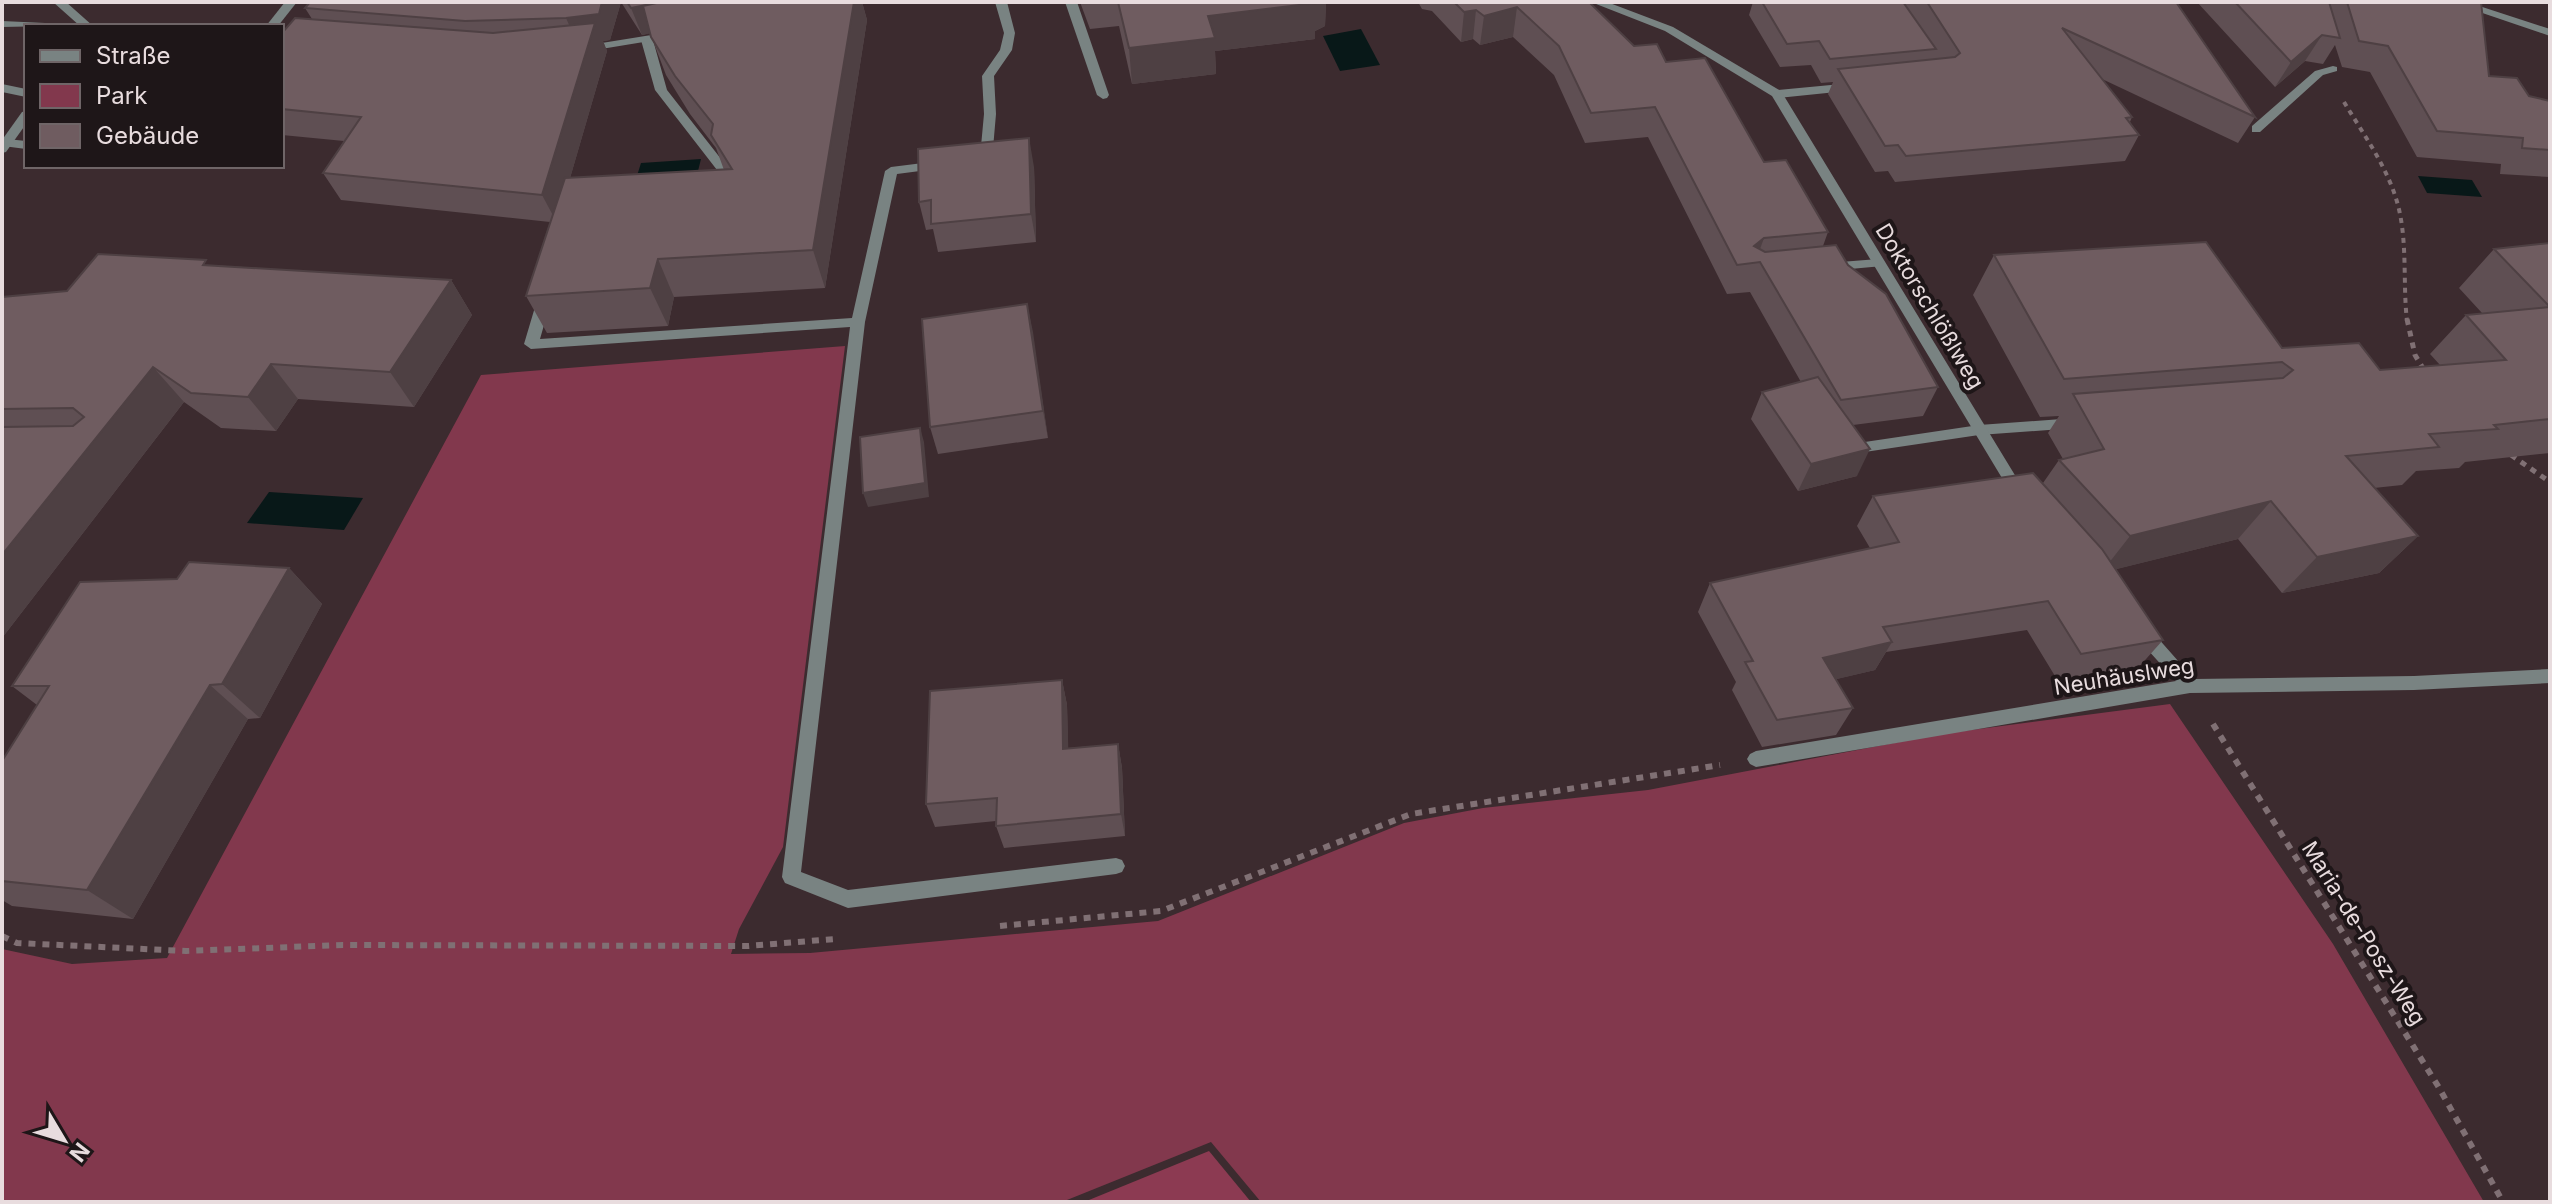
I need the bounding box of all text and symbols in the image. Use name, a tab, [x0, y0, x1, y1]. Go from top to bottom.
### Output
legend	[24, 24, 284, 168]
text: Straße	[96, 41, 171, 70]
text: Park	[96, 81, 147, 110]
text: Gebäude	[96, 121, 199, 150]
street label: Doktorschlößlweg	[1870, 219, 1990, 393]
street label: Neuhäuslweg	[2052, 652, 2196, 700]
street label: Maria-de-Posz-Weg	[2297, 836, 2431, 1030]
north arrow	[24, 1100, 104, 1180]
text: N	[64, 1138, 95, 1167]

